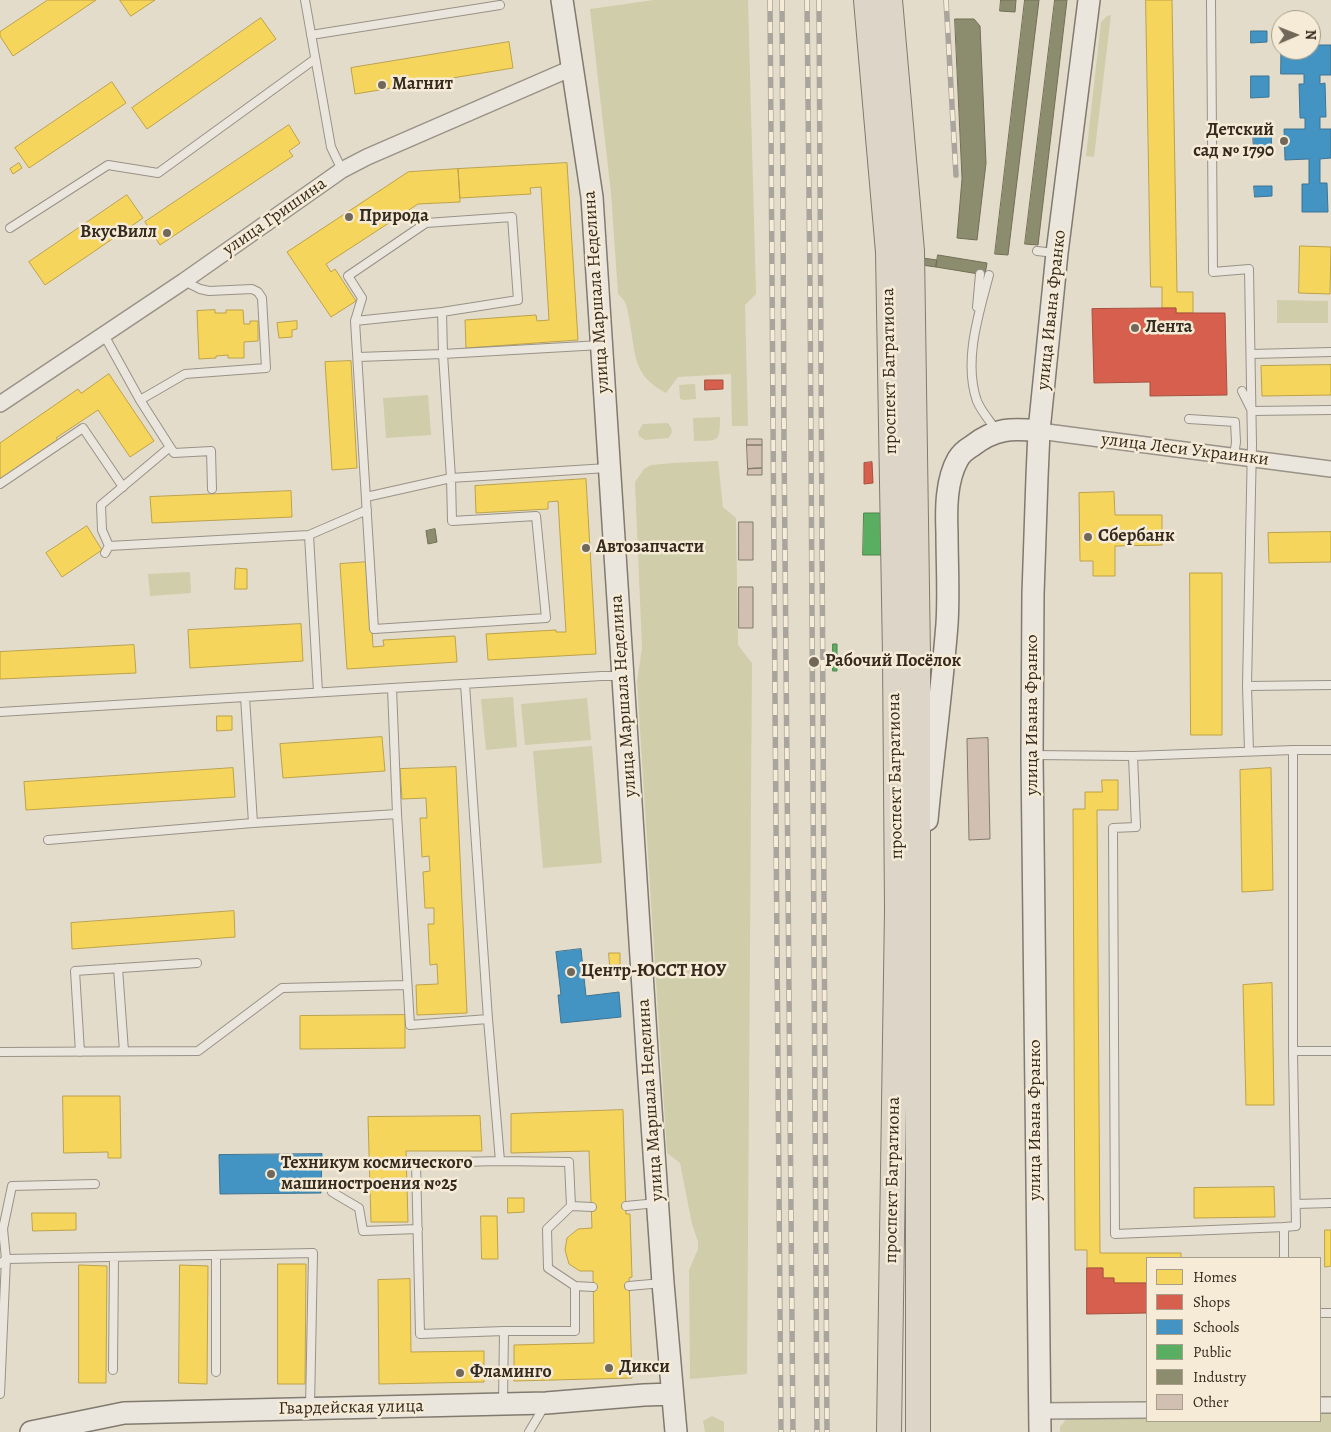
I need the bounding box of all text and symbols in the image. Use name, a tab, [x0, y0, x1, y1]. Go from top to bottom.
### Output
north arrow	[1271, 10, 1321, 60]
text: N	[1301, 29, 1320, 40]
place label: Магнит	[392, 74, 453, 96]
marker: Магнит	[376, 79, 388, 91]
place label: Детский сад № 1790	[1193, 120, 1274, 162]
marker: Детский сад № 1790	[1278, 135, 1290, 147]
street label: улица Гришина	[219, 173, 331, 261]
street label: улица Маршала Неделина	[579, 190, 615, 394]
place label: Природа	[359, 206, 429, 228]
marker: Природа	[343, 211, 355, 223]
place label: ВкусВилл	[80, 222, 157, 244]
marker: ВкусВилл	[161, 227, 173, 239]
street label: улица Ивана Франко	[1033, 229, 1071, 391]
street label: проспект Багратиона	[878, 288, 902, 454]
place label: Лента	[1145, 317, 1192, 339]
marker: Лента	[1129, 322, 1141, 334]
street label: улица Леси Украинки	[1100, 429, 1270, 471]
place label: Сбербанк	[1098, 526, 1175, 548]
marker: Сбербанк	[1082, 531, 1094, 543]
place label: Автозапчасти	[596, 537, 704, 559]
marker: Автозапчасти	[580, 542, 592, 554]
street label: улица Маршала Неделина	[606, 594, 642, 798]
street label: улица Ивана Франко	[1022, 634, 1044, 796]
place label: Рабочий Посёлок	[825, 651, 961, 673]
marker: Рабочий Посёлок	[807, 655, 821, 669]
street label: проспект Багратиона	[884, 693, 908, 859]
place label: Центр-ЮССТ НОУ	[581, 961, 726, 983]
marker: Центр-ЮССТ НОУ	[565, 966, 577, 978]
street label: улица Маршала Неделина	[633, 998, 669, 1202]
street label: улица Ивана Франко	[1025, 1039, 1047, 1201]
street label: проспект Багратиона	[881, 1097, 905, 1263]
place label: Техникум космического машиностроения №25	[281, 1153, 473, 1196]
marker: Техникум космического машиностроения №25	[265, 1168, 277, 1180]
legend	[1146, 1257, 1321, 1422]
text: Homes	[1193, 1267, 1237, 1287]
text: Shops	[1193, 1292, 1230, 1312]
text: Schools	[1193, 1317, 1240, 1337]
text: Public	[1193, 1342, 1231, 1362]
place label: Дикси	[619, 1357, 670, 1379]
place label: Фламинго	[470, 1362, 552, 1384]
marker: Дикси	[603, 1362, 615, 1374]
marker: Фламинго	[454, 1367, 466, 1379]
text: Industry	[1193, 1367, 1246, 1387]
text: Other	[1193, 1392, 1229, 1412]
street label: Гвардейская улица	[278, 1396, 424, 1420]

